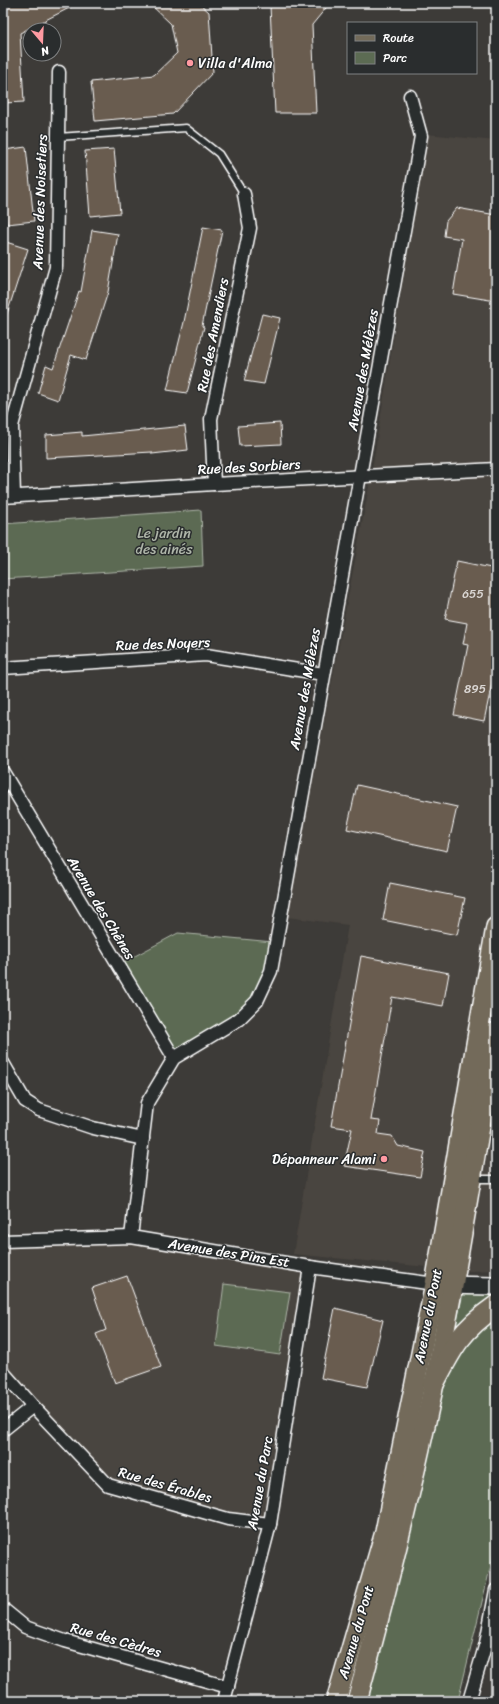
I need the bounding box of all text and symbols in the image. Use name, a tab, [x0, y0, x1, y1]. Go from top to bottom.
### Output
north arrow	[22, 22, 62, 62]
legend	[347, 22, 477, 74]
text: Route	[383, 27, 414, 49]
text: N	[38, 40, 53, 61]
text: Parc	[383, 47, 407, 69]
place label: Villa d'Alma	[198, 51, 272, 76]
marker: Villa d'Alma	[185, 58, 195, 68]
street label: Avenue des Noisetiers	[25, 133, 55, 271]
street label: Rue des Amendiers	[190, 275, 236, 394]
street label: Avenue des Mélèzes	[340, 307, 386, 434]
street label: Rue des Sorbiers	[197, 452, 301, 482]
park label: Le jardin des ainés	[136, 521, 193, 562]
house number: 655	[462, 583, 484, 605]
street label: Avenue des Mélèzes	[282, 626, 328, 753]
street label: Rue des Noyers	[115, 630, 211, 658]
house number: 895	[464, 678, 486, 700]
street label: Avenue des Chênes	[60, 850, 142, 965]
place label: Dépanneur Alami	[272, 1147, 377, 1172]
marker: Dépanneur Alami	[379, 1154, 389, 1164]
street label: Avenue des Pins Est	[166, 1231, 292, 1275]
street label: Avenue du Pont	[406, 1266, 449, 1367]
street label: Avenue du Parc	[239, 1434, 281, 1533]
street label: Rue des Érables	[115, 1460, 215, 1510]
street label: Avenue du Pont	[330, 1582, 381, 1683]
street label: Rue des Cèdres	[68, 1615, 165, 1665]

